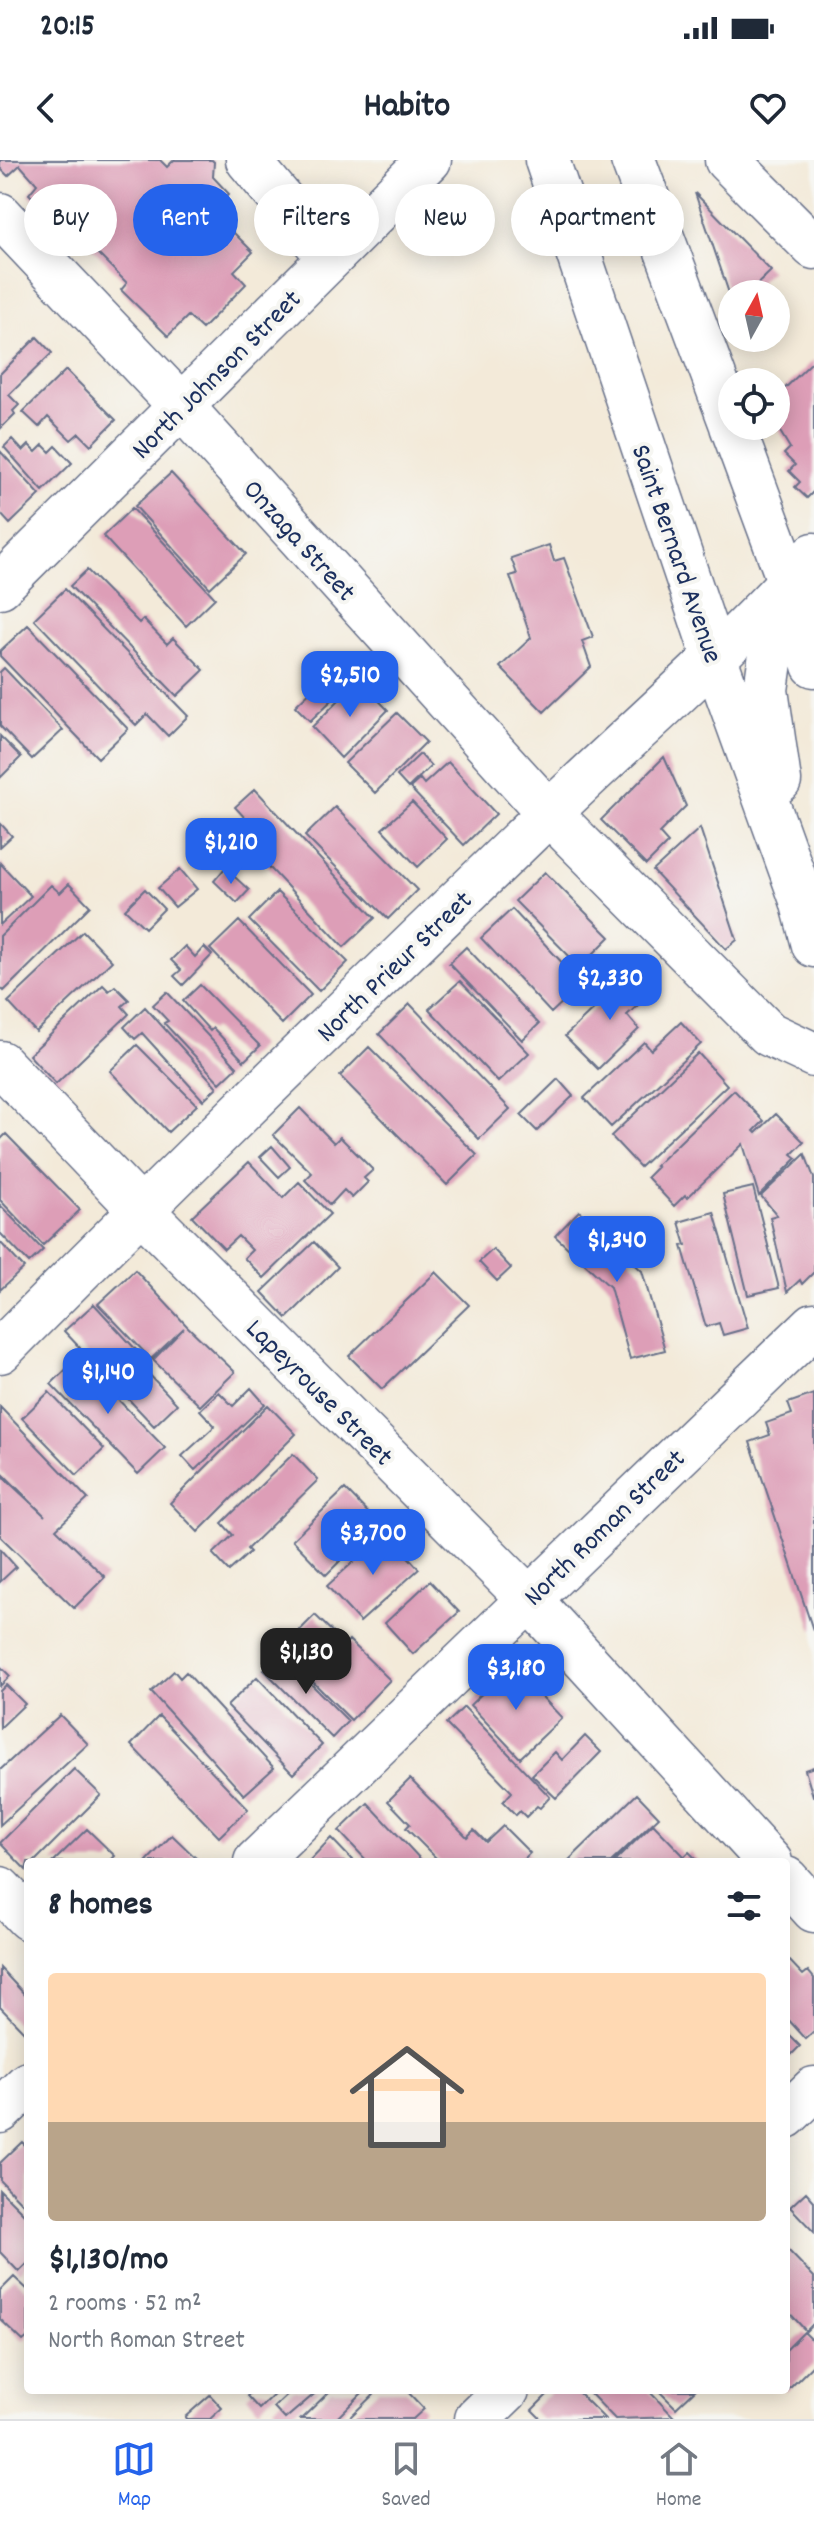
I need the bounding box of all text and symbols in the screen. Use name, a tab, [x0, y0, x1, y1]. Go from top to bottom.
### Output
text: 20:15	[40, 7, 95, 50]
text: Habito	[364, 82, 450, 134]
icon: back	[24, 86, 68, 130]
icon: heart	[746, 86, 790, 130]
chip: Buy	[24, 184, 117, 256]
chip: Rent	[133, 184, 238, 256]
chip: Filters	[254, 184, 379, 256]
chip: New	[395, 184, 495, 256]
chip: Apartment	[511, 184, 684, 256]
north arrow	[718, 280, 790, 352]
map controls	[718, 280, 790, 440]
street label: North Johnson Street	[124, 282, 313, 471]
button: locate	[718, 368, 790, 440]
street label: Saint Bernard Avenue	[618, 440, 730, 669]
street label: Onzaga Street	[231, 472, 363, 612]
pin: $2,510	[285, 651, 415, 719]
text: $2,510	[319, 658, 381, 695]
pin: $1,210	[166, 818, 296, 886]
text: $1,210	[203, 825, 259, 862]
street label: North Prieur Street	[309, 883, 484, 1054]
pin: $2,330	[545, 954, 675, 1022]
text: $2,330	[577, 961, 643, 998]
pin: $1,340	[552, 1216, 682, 1284]
text: $1,340	[587, 1223, 647, 1260]
street label: Lapeyrouse Street	[235, 1312, 400, 1477]
pin: $1,140	[43, 1348, 173, 1416]
text: $1,140	[81, 1355, 135, 1392]
street label: North Roman Street	[516, 1442, 697, 1618]
pin: $3,700	[308, 1509, 438, 1577]
text: $3,700	[339, 1516, 407, 1553]
pin: $1,130	[241, 1628, 371, 1696]
text: $1,130	[278, 1635, 334, 1672]
pin: $3,180	[451, 1644, 581, 1712]
text: $3,180	[486, 1651, 546, 1688]
text: 8 homes	[48, 1882, 153, 1931]
icon: filters	[722, 1884, 766, 1928]
icon: home	[335, 2025, 479, 2169]
text: $1,130/mo	[48, 2237, 168, 2286]
text: 2 rooms · 52 m²	[48, 2286, 201, 2323]
text: North Roman Street	[48, 2323, 245, 2360]
tab: Map	[112, 2437, 156, 2516]
tab: Saved	[381, 2437, 431, 2516]
tab: Home	[656, 2437, 701, 2516]

